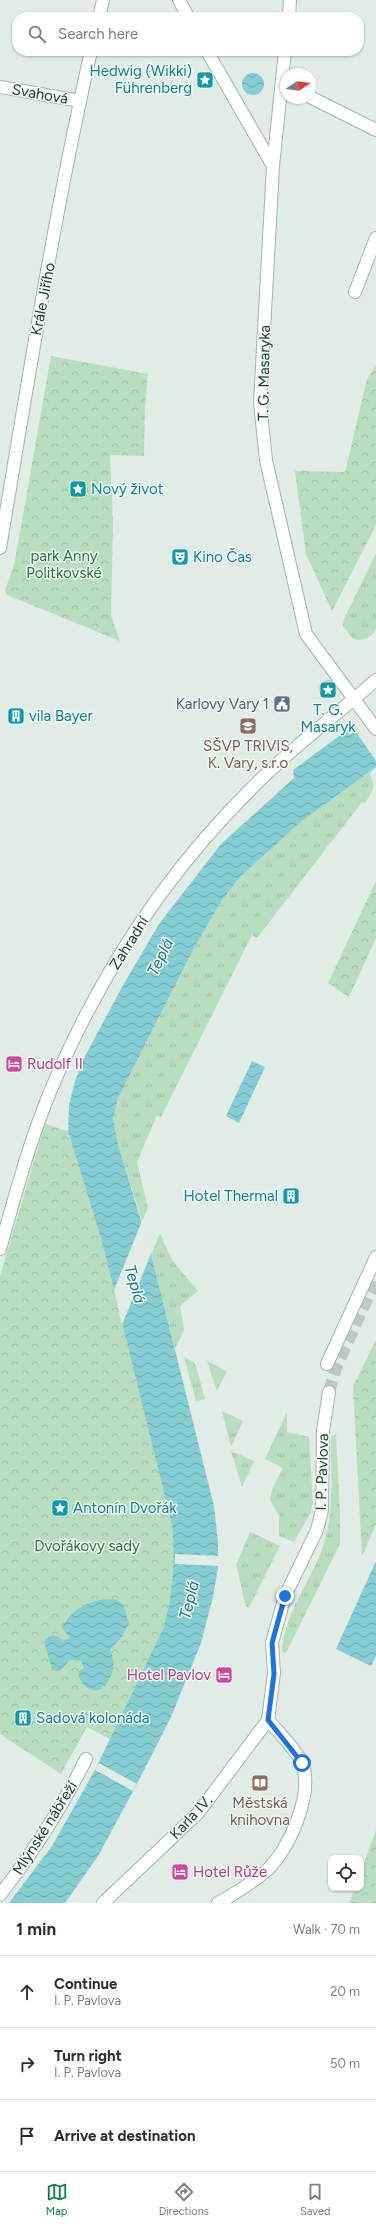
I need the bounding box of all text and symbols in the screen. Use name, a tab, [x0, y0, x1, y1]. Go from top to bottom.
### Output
search box	[12, 12, 364, 56]
icon: search	[26, 23, 48, 45]
text: Search here	[58, 25, 138, 43]
place label: Hedwig (Wikki) Führenberg	[90, 62, 192, 97]
north arrow	[280, 68, 316, 104]
place icon: Hedwig (Wikki) Führenberg	[195, 70, 215, 90]
street label: Svahová	[11, 80, 69, 108]
street label: Krále Jiřího	[27, 261, 59, 337]
street label: T. G. Masaryka	[254, 325, 274, 421]
place icon: Nový život	[68, 479, 88, 499]
place label: Nový život	[91, 480, 164, 498]
park label: park Anny Politkovské	[26, 547, 102, 582]
theatre icon: Kino Čas	[170, 547, 190, 567]
place label: Kino Čas	[193, 548, 252, 566]
place icon: T. G. Masaryk	[318, 680, 338, 700]
public building icon: Karlovy Vary 1	[272, 694, 292, 714]
place label: Karlovy Vary 1	[176, 695, 269, 713]
place label: T. G. Masaryk	[300, 701, 356, 736]
building icon: vila Bayer	[6, 706, 26, 726]
place label: vila Bayer	[29, 707, 93, 725]
school or university icon: SŠVP TRIVIS, K. Vary, s.r.o	[238, 716, 258, 736]
place label: SŠVP TRIVIS, K. Vary, s.r.o	[203, 737, 293, 772]
street label: Zahradní	[106, 912, 153, 973]
water label: Teplá	[143, 935, 177, 979]
hotel icon: Rudolf II	[4, 1054, 24, 1074]
place label: Rudolf II	[27, 1055, 83, 1073]
building icon: Hotel Thermal	[281, 1186, 301, 1206]
place label: Hotel Thermal	[184, 1187, 278, 1205]
water label: Teplá	[120, 1263, 150, 1305]
street label: I. P. Pavlova	[312, 1433, 332, 1511]
place icon: Antonín Dvořák	[50, 1498, 70, 1518]
place label: Antonín Dvořák	[73, 1499, 177, 1517]
park label: Dvořákovy sady	[34, 1537, 140, 1555]
water label: Teplá	[175, 1579, 203, 1621]
route end	[276, 1587, 294, 1605]
hotel icon: Hotel Pavlov	[214, 1665, 234, 1685]
place label: Hotel Pavlov	[127, 1666, 211, 1684]
building icon: Sadová kolonáda	[13, 1708, 33, 1728]
place label: Sadová kolonáda	[36, 1709, 149, 1727]
route start	[293, 1754, 311, 1772]
library icon: Městská knihovna	[250, 1773, 270, 1793]
street label: Mlýnské nábřeží	[9, 1777, 82, 1878]
street label: Karla IV.	[166, 1791, 216, 1843]
place label: Městská knihovna	[230, 1794, 290, 1829]
map controls	[328, 1855, 364, 1891]
button: locate	[328, 1855, 364, 1891]
hotel icon: Hotel Růže	[170, 1862, 190, 1882]
place label: Hotel Růže	[193, 1863, 267, 1881]
text: 1 min	[16, 1919, 56, 1939]
text: Walk · 70 m	[293, 1922, 360, 1937]
text: Continue	[54, 1975, 117, 1993]
icon: ahead	[16, 1981, 38, 2003]
text: 20 m	[330, 1984, 360, 1999]
text: I. P. Pavlova	[54, 1993, 121, 2008]
text: Turn right	[54, 2047, 122, 2065]
icon: right	[16, 2053, 38, 2075]
text: 50 m	[330, 2056, 360, 2071]
text: I. P. Pavlova	[54, 2065, 121, 2080]
icon: arrive	[16, 2125, 38, 2147]
text: Arrive at destination	[54, 2127, 195, 2145]
tab: Map	[46, 2181, 68, 2218]
tab: Directions	[159, 2181, 209, 2218]
tab: Saved	[300, 2181, 330, 2218]

